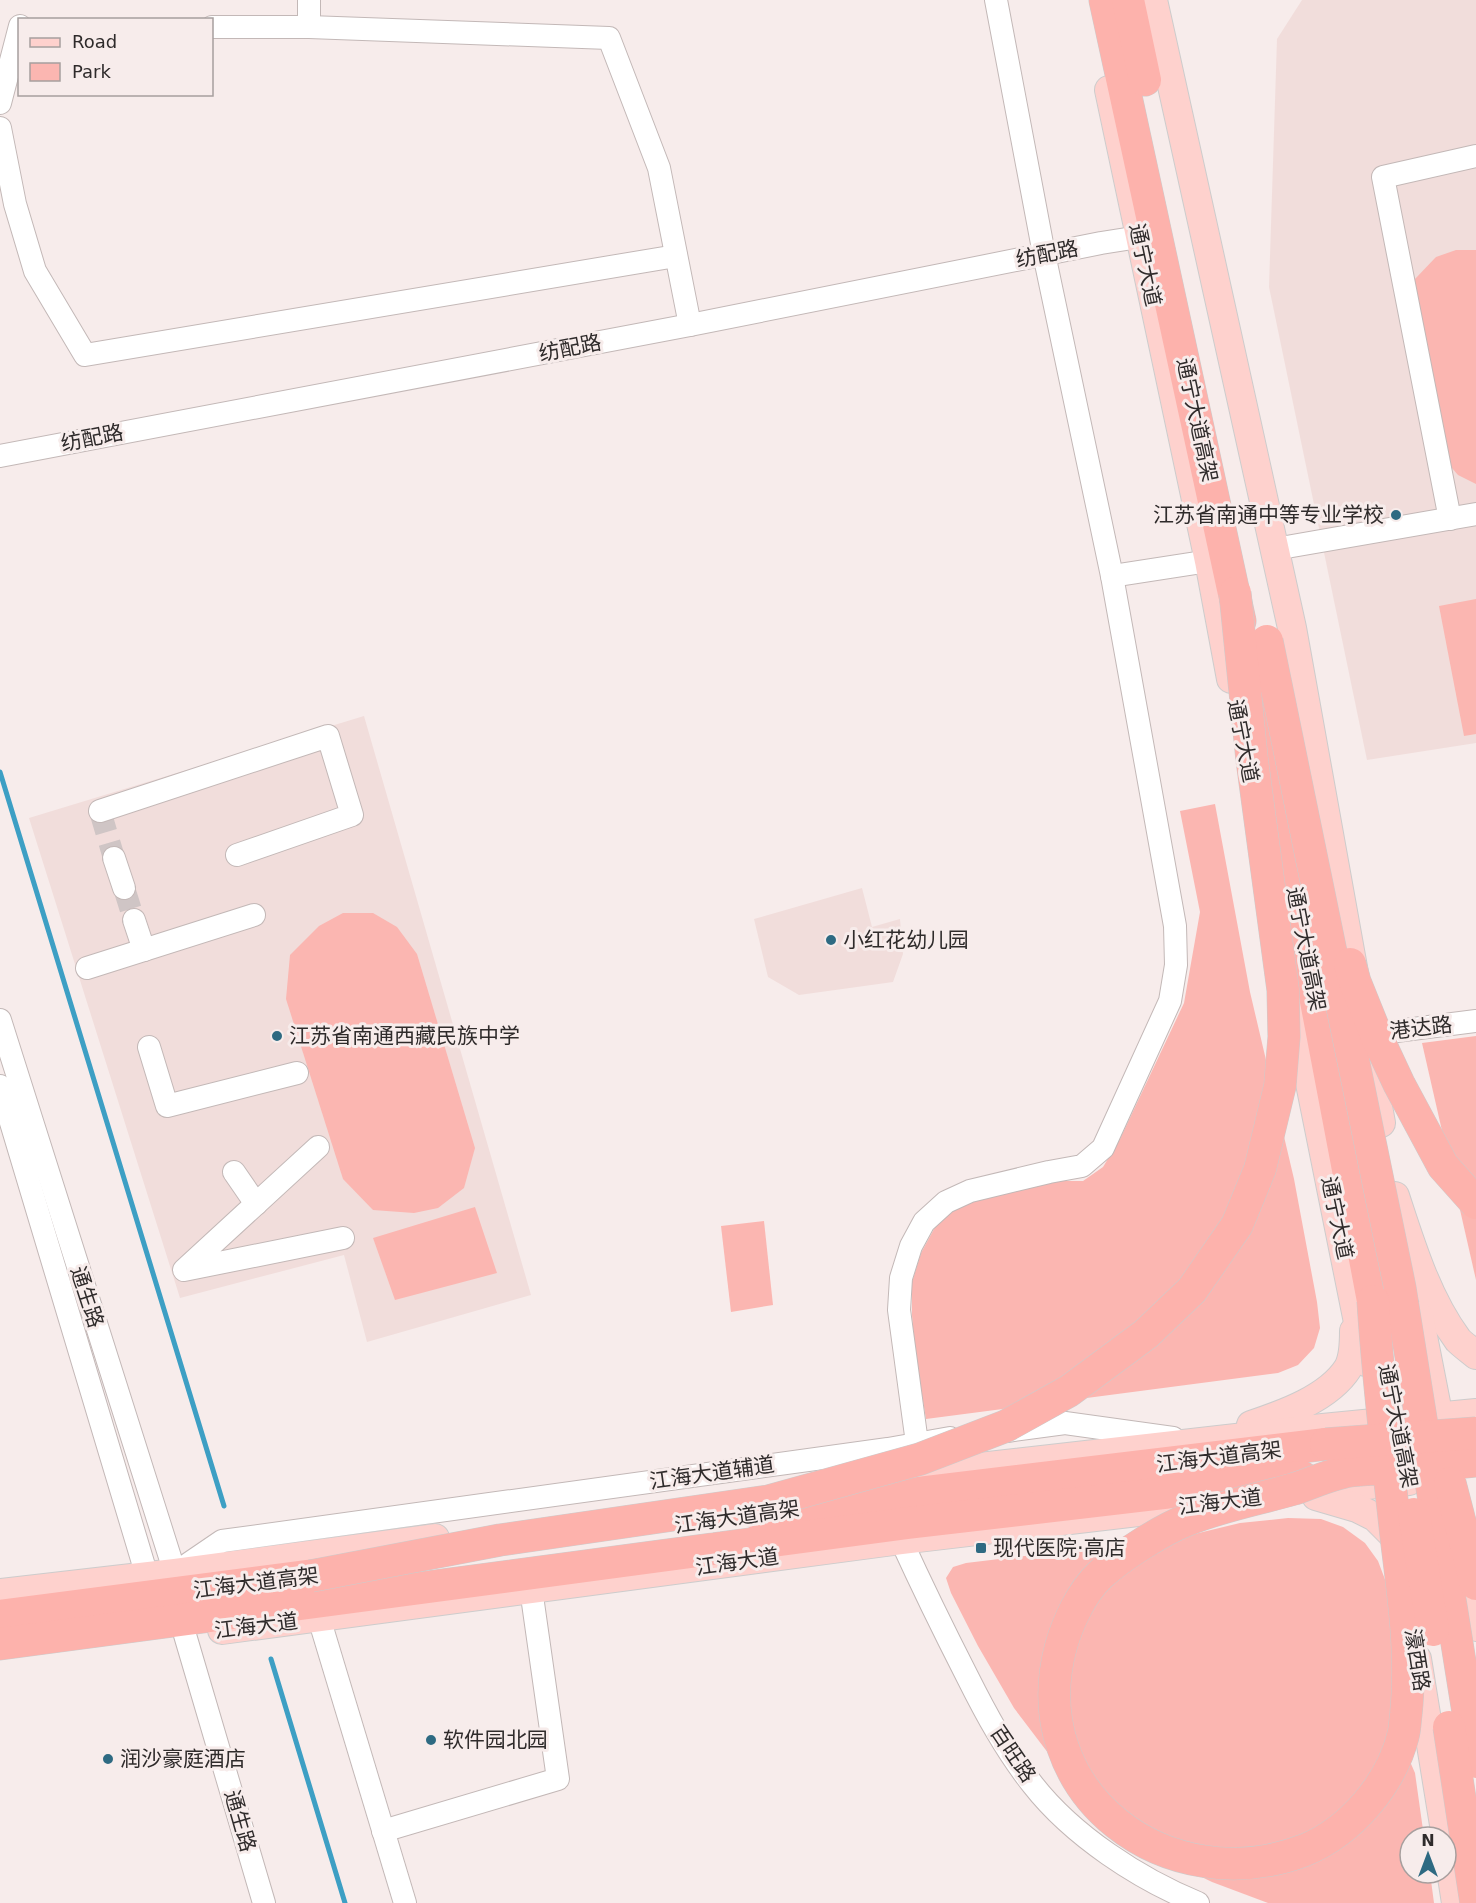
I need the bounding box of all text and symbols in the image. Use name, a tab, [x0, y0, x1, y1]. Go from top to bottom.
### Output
legend	[18, 18, 213, 96]
text: Road	[72, 31, 117, 52]
text: Park	[72, 61, 111, 82]
street label: 通宁大道	[1125, 221, 1165, 309]
street label: 纺配路	[1014, 236, 1080, 272]
street label: 纺配路	[537, 330, 603, 366]
street label: 通宁大道高架	[1172, 356, 1222, 484]
street label: 纺配路	[59, 420, 125, 456]
place label: 江苏省南通中等专业学校	[1153, 503, 1384, 527]
marker: 江苏省南通中等专业学校	[1389, 508, 1403, 522]
street label: 通宁大道	[1223, 697, 1263, 785]
street label: 通宁大道高架	[1282, 885, 1330, 1013]
place label: 小红花幼儿园	[843, 928, 969, 952]
marker: 小红花幼儿园	[824, 933, 838, 947]
street label: 港达路	[1388, 1012, 1454, 1044]
place label: 江苏省南通西藏民族中学	[289, 1024, 520, 1048]
marker: 江苏省南通西藏民族中学	[270, 1029, 284, 1043]
street label: 通宁大道	[1317, 1174, 1357, 1262]
street label: 通生路	[66, 1263, 108, 1331]
street label: 通宁大道高架	[1374, 1362, 1422, 1490]
street label: 江海大道高架	[1155, 1437, 1283, 1477]
street label: 江海大道辅道	[648, 1452, 776, 1494]
street label: 江海大道	[1177, 1485, 1263, 1519]
street label: 江海大道高架	[673, 1496, 801, 1538]
place label: 现代医院·高店	[993, 1536, 1126, 1560]
marker: 现代医院·高店	[974, 1541, 988, 1555]
street label: 江海大道	[694, 1544, 780, 1580]
street label: 江海大道高架	[192, 1563, 320, 1603]
street label: 江海大道	[213, 1609, 299, 1643]
street label: 濠西路	[1400, 1627, 1434, 1693]
street label: 百旺路	[985, 1721, 1041, 1787]
place label: 软件园北园	[443, 1728, 548, 1752]
marker: 软件园北园	[424, 1733, 438, 1747]
place label: 润沙豪庭酒店	[120, 1747, 246, 1771]
marker: 润沙豪庭酒店	[101, 1752, 115, 1766]
street label: 通生路	[220, 1787, 260, 1855]
north arrow	[1398, 1825, 1458, 1885]
text: N	[1421, 1831, 1435, 1850]

